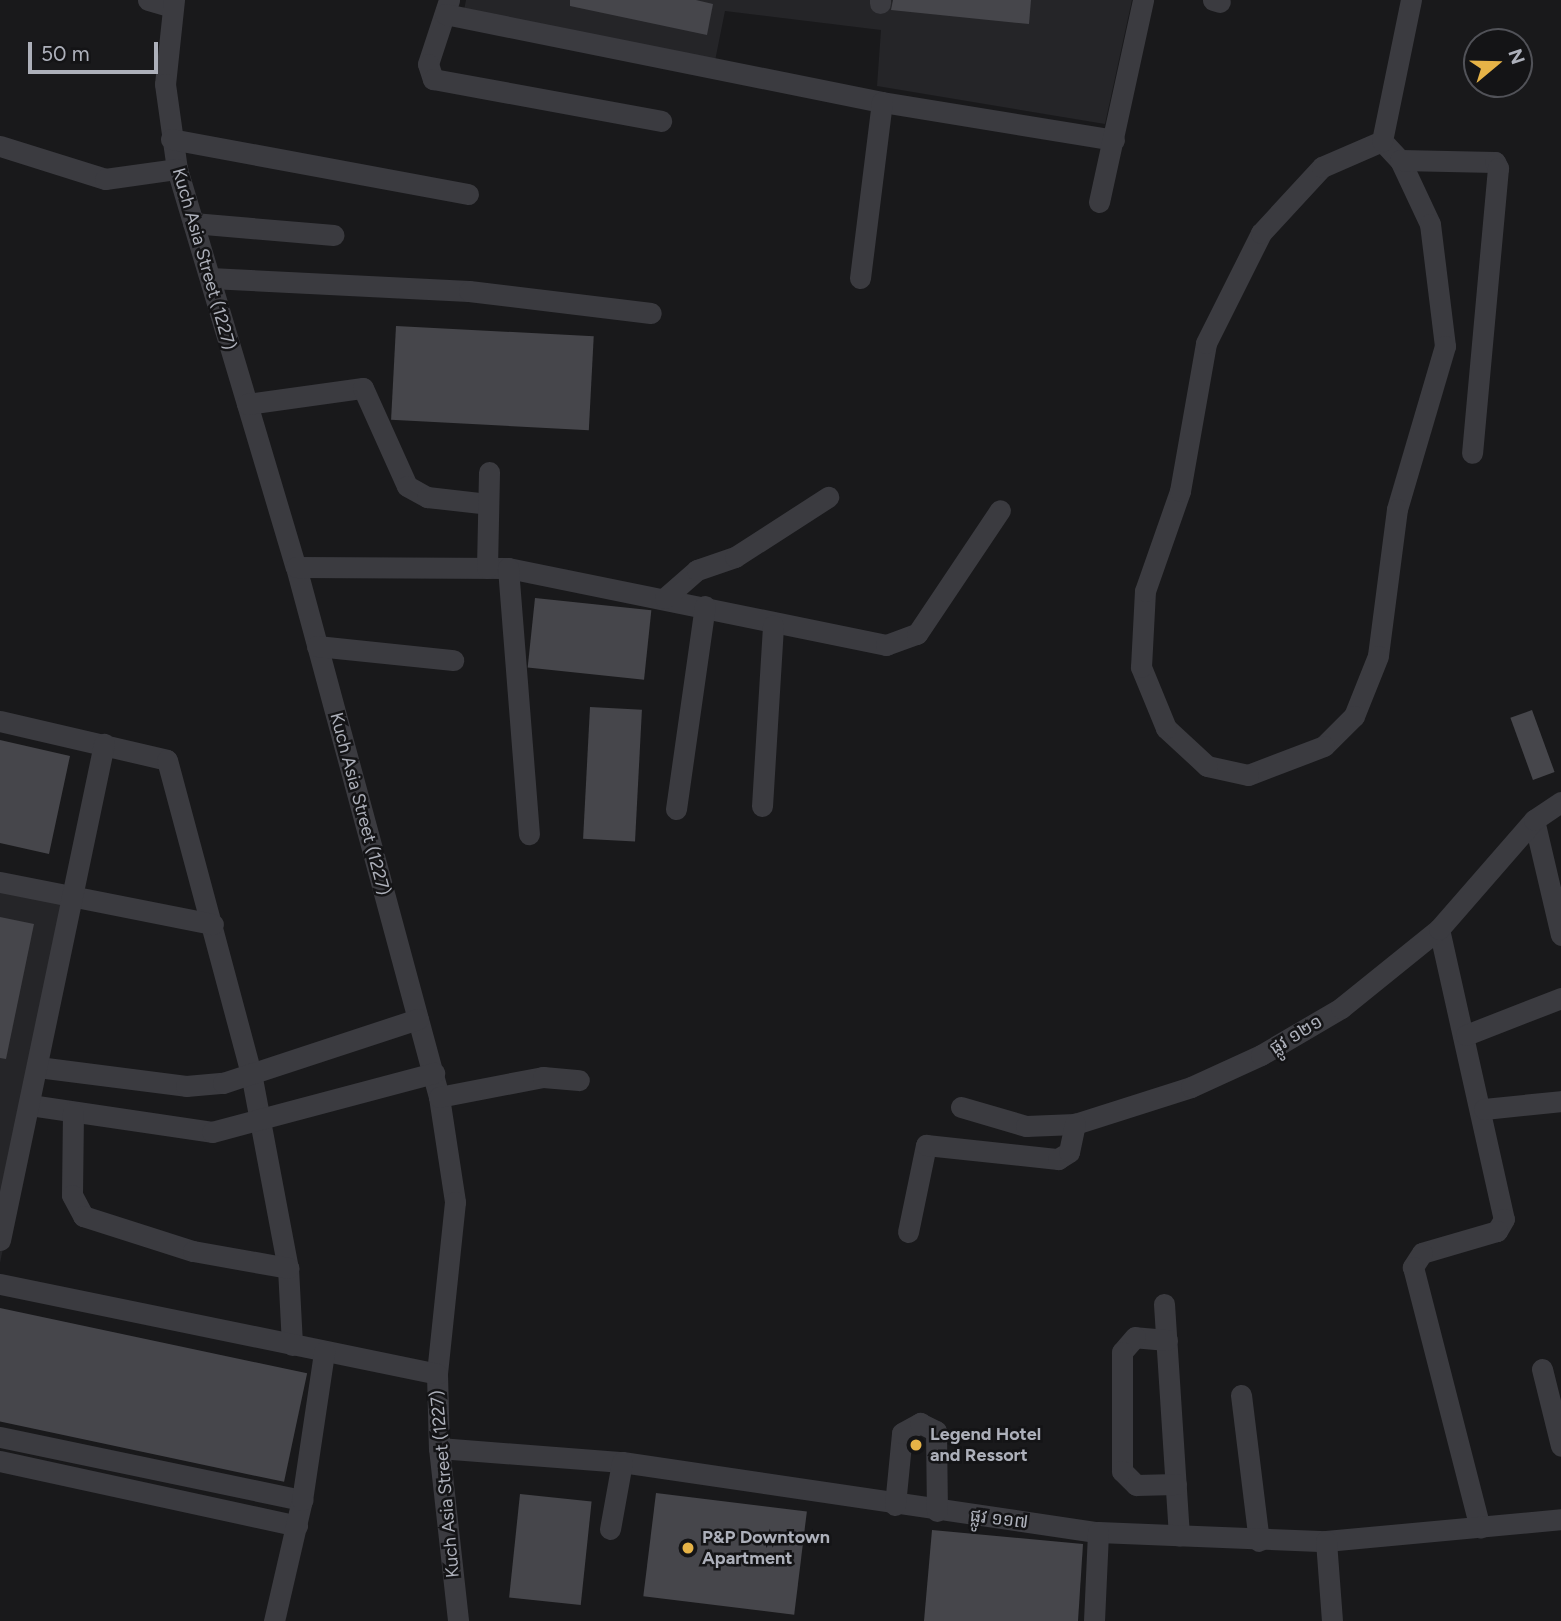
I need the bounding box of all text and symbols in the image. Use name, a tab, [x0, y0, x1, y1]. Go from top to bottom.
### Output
scale bar	[32, 28, 161, 72]
north arrow	[1463, 28, 1533, 98]
text: 50 m	[41, 41, 90, 66]
text: N	[1503, 46, 1530, 67]
street label: Kuch Asia Street (1227)	[168, 166, 240, 352]
street label: Kuch Asia Street (1227)	[325, 710, 395, 898]
street label: ផ្លូវ ១២១	[1266, 1011, 1326, 1059]
street label: Kuch Asia Street (1227)	[426, 1389, 464, 1579]
place label: Legend Hotel and Ressort	[930, 1424, 1041, 1466]
marker: Legend Hotel and Ressort	[908, 1437, 924, 1453]
street label: ផ្លូវ ១១៧	[969, 1505, 1029, 1533]
place label: P&P Downtown Apartment	[702, 1527, 830, 1570]
marker: P&P Downtown Apartment	[680, 1540, 696, 1556]

